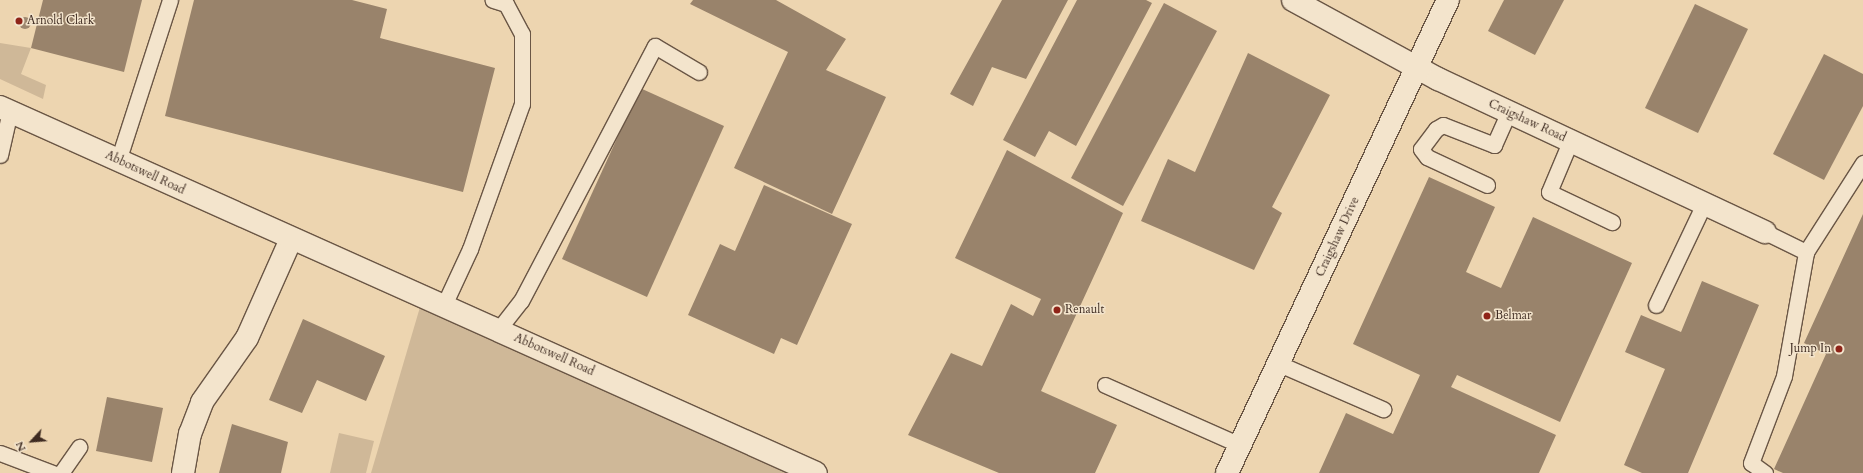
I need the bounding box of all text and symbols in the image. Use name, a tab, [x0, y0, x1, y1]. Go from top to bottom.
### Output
place label: Arnold Clark	[27, 14, 94, 28]
marker: Arnold Clark	[14, 16, 24, 26]
street label: Craigshaw Road	[1486, 97, 1568, 145]
street label: Abbotswell Road	[103, 148, 187, 198]
street label: Craigshaw Drive	[1313, 195, 1363, 279]
place label: Renault	[1065, 303, 1104, 317]
marker: Renault	[1052, 305, 1062, 315]
place label: Belmar	[1495, 309, 1531, 323]
marker: Belmar	[1482, 311, 1492, 321]
street label: Abbotswell Road	[512, 331, 596, 379]
place label: Jump In	[1790, 342, 1831, 356]
marker: Jump In	[1834, 344, 1844, 354]
north arrow	[12, 421, 52, 461]
text: N	[12, 439, 30, 454]

